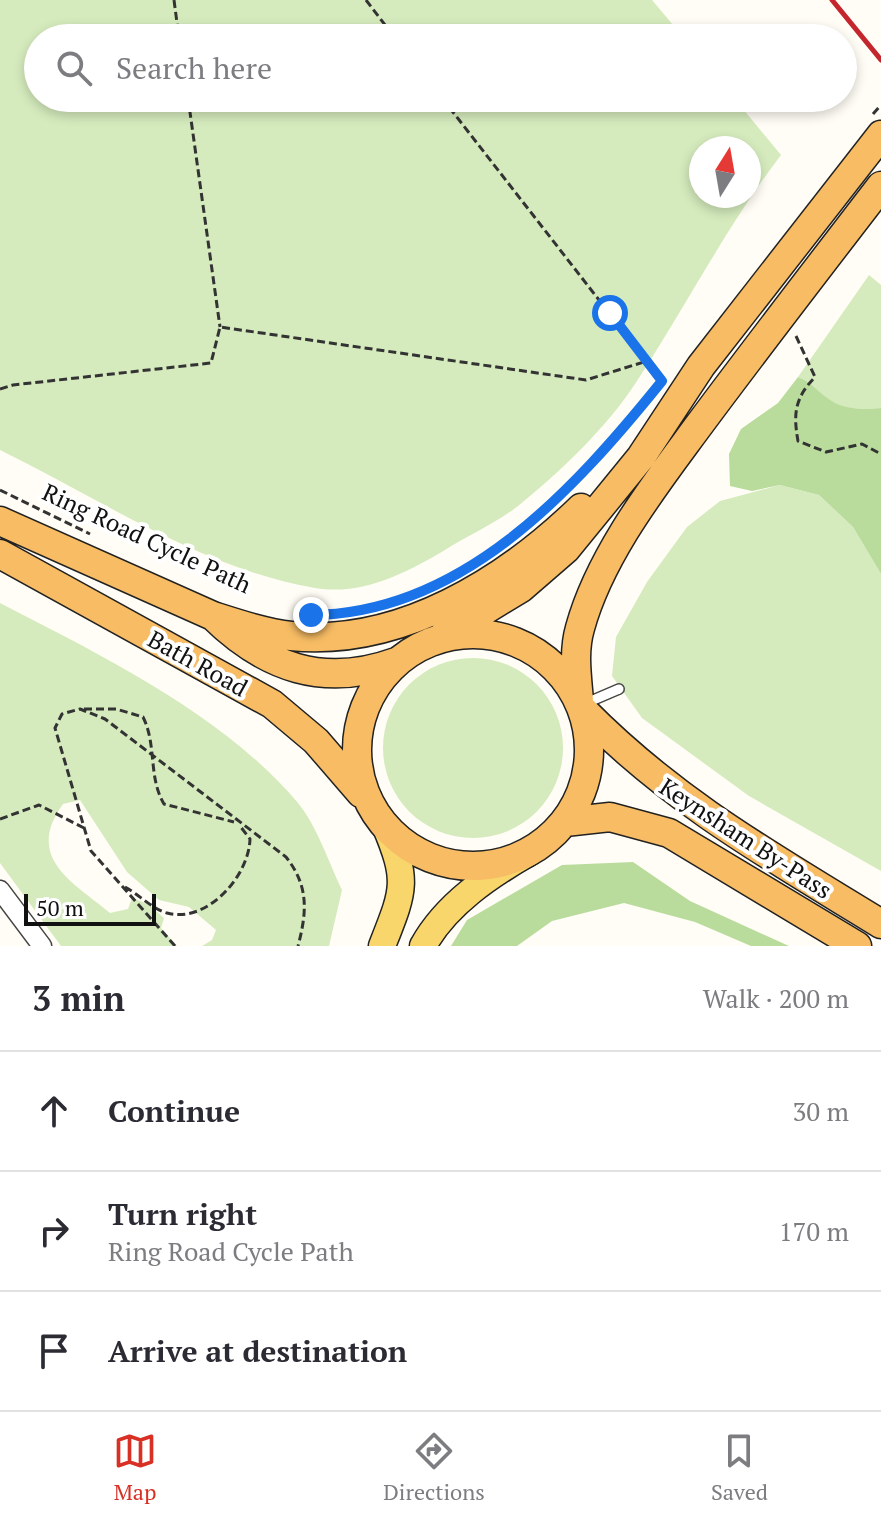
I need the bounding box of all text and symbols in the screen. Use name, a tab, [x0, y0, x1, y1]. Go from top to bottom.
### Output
search box	[24, 24, 857, 112]
icon: search	[52, 46, 96, 90]
text: Search here	[116, 48, 272, 88]
north arrow	[689, 136, 761, 208]
route start	[592, 295, 628, 331]
street label: Ring Road Cycle Path	[37, 476, 257, 600]
route end	[293, 597, 329, 633]
street label: Bath Road	[142, 623, 254, 703]
street label: Keynsham By-Pass	[654, 770, 838, 906]
scale bar	[24, 890, 156, 926]
text: 50 m	[36, 893, 84, 922]
text: 3 min	[32, 976, 125, 1021]
text: Walk · 200 m	[703, 981, 849, 1015]
icon: ahead	[32, 1089, 76, 1133]
text: Continue	[108, 1091, 240, 1131]
text: 30 m	[793, 1094, 849, 1128]
text: Turn right	[108, 1194, 257, 1234]
icon: right	[32, 1209, 76, 1253]
text: 170 m	[779, 1214, 849, 1248]
text: Ring Road Cycle Path	[108, 1234, 354, 1268]
icon: arrive	[32, 1329, 76, 1373]
text: Arrive at destination	[108, 1331, 407, 1371]
tab: Map	[113, 1429, 157, 1506]
tab: Directions	[383, 1429, 485, 1506]
tab: Saved	[711, 1429, 768, 1506]

